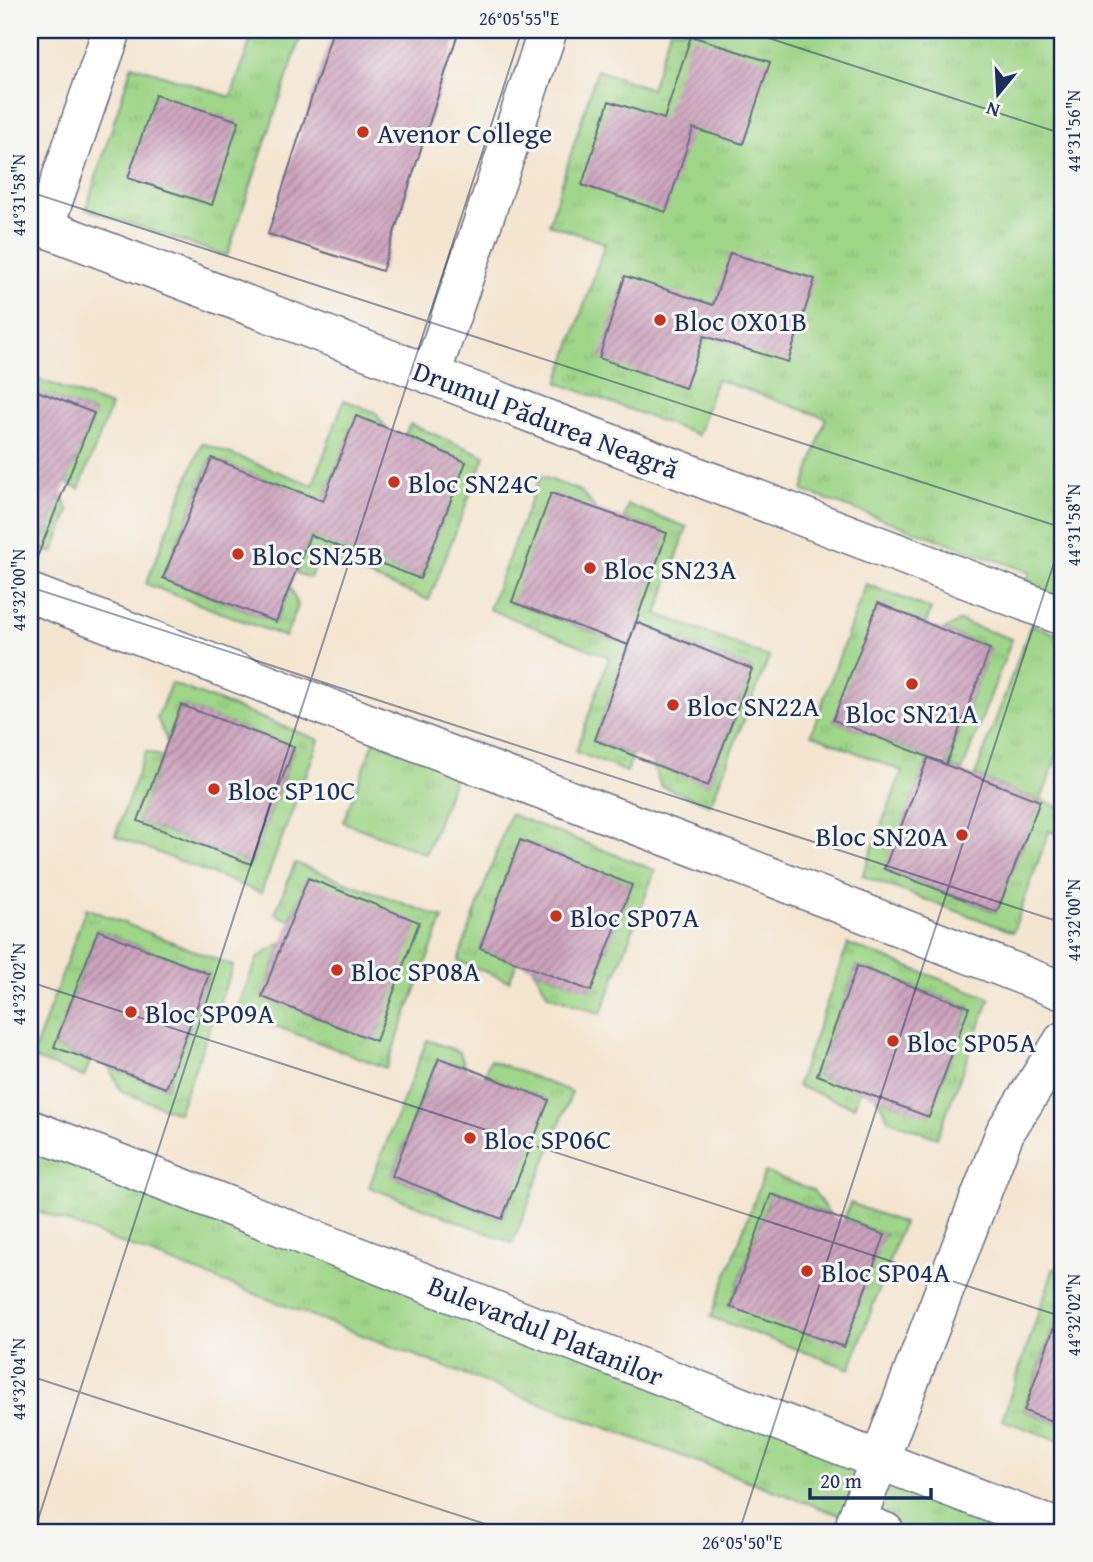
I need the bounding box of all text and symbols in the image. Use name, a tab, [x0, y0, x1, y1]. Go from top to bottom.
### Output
text: 26°05'55"E	[479, 5, 559, 32]
north arrow	[964, 60, 1034, 130]
text: 44°31'56"N	[1060, 89, 1087, 172]
text: N	[982, 95, 1003, 125]
place label: Avenor College	[377, 112, 552, 153]
marker: Avenor College	[355, 124, 371, 140]
text: 44°31'58"N	[5, 153, 32, 236]
place label: Bloc OX01B	[674, 300, 807, 341]
marker: Bloc OX01B	[652, 312, 668, 328]
street label: Drumul Pădurea Neagră	[407, 349, 685, 489]
place label: Bloc SN24C	[408, 462, 539, 503]
marker: Bloc SN24C	[386, 474, 402, 490]
text: 44°31'58"N	[1060, 483, 1087, 566]
place label: Bloc SN25B	[252, 534, 383, 575]
marker: Bloc SN25B	[230, 546, 246, 562]
text: 44°32'00"N	[5, 548, 32, 631]
place label: Bloc SN23A	[604, 548, 737, 589]
marker: Bloc SN23A	[582, 560, 598, 576]
marker: Bloc SN21A	[904, 676, 920, 692]
place label: Bloc SN22A	[687, 685, 820, 726]
place label: Bloc SN21A	[846, 692, 978, 733]
marker: Bloc SN22A	[665, 697, 681, 713]
place label: Bloc SP10C	[228, 769, 356, 810]
marker: Bloc SP10C	[206, 781, 222, 797]
place label: Bloc SN20A	[815, 815, 948, 856]
marker: Bloc SN20A	[954, 827, 970, 843]
text: 44°32'00"N	[1060, 878, 1087, 961]
place label: Bloc SP07A	[570, 896, 699, 937]
marker: Bloc SP07A	[548, 908, 564, 924]
text: 44°32'02"N	[5, 942, 32, 1025]
place label: Bloc SP08A	[351, 950, 480, 991]
marker: Bloc SP08A	[329, 962, 345, 978]
place label: Bloc SP09A	[145, 992, 274, 1033]
marker: Bloc SP09A	[123, 1004, 139, 1020]
place label: Bloc SP05A	[907, 1021, 1036, 1062]
marker: Bloc SP05A	[885, 1033, 901, 1049]
place label: Bloc SP06C	[484, 1118, 612, 1159]
marker: Bloc SP06C	[462, 1130, 478, 1146]
place label: Bloc SP04A	[821, 1251, 950, 1292]
marker: Bloc SP04A	[799, 1263, 815, 1279]
street label: Bulevardul Platanilor	[422, 1264, 670, 1396]
text: 44°32'02"N	[1060, 1273, 1087, 1356]
text: 44°32'04"N	[5, 1337, 32, 1420]
scale bar	[810, 1457, 930, 1501]
text: 20 m	[820, 1465, 862, 1496]
text: 26°05'50"E	[702, 1529, 782, 1556]

